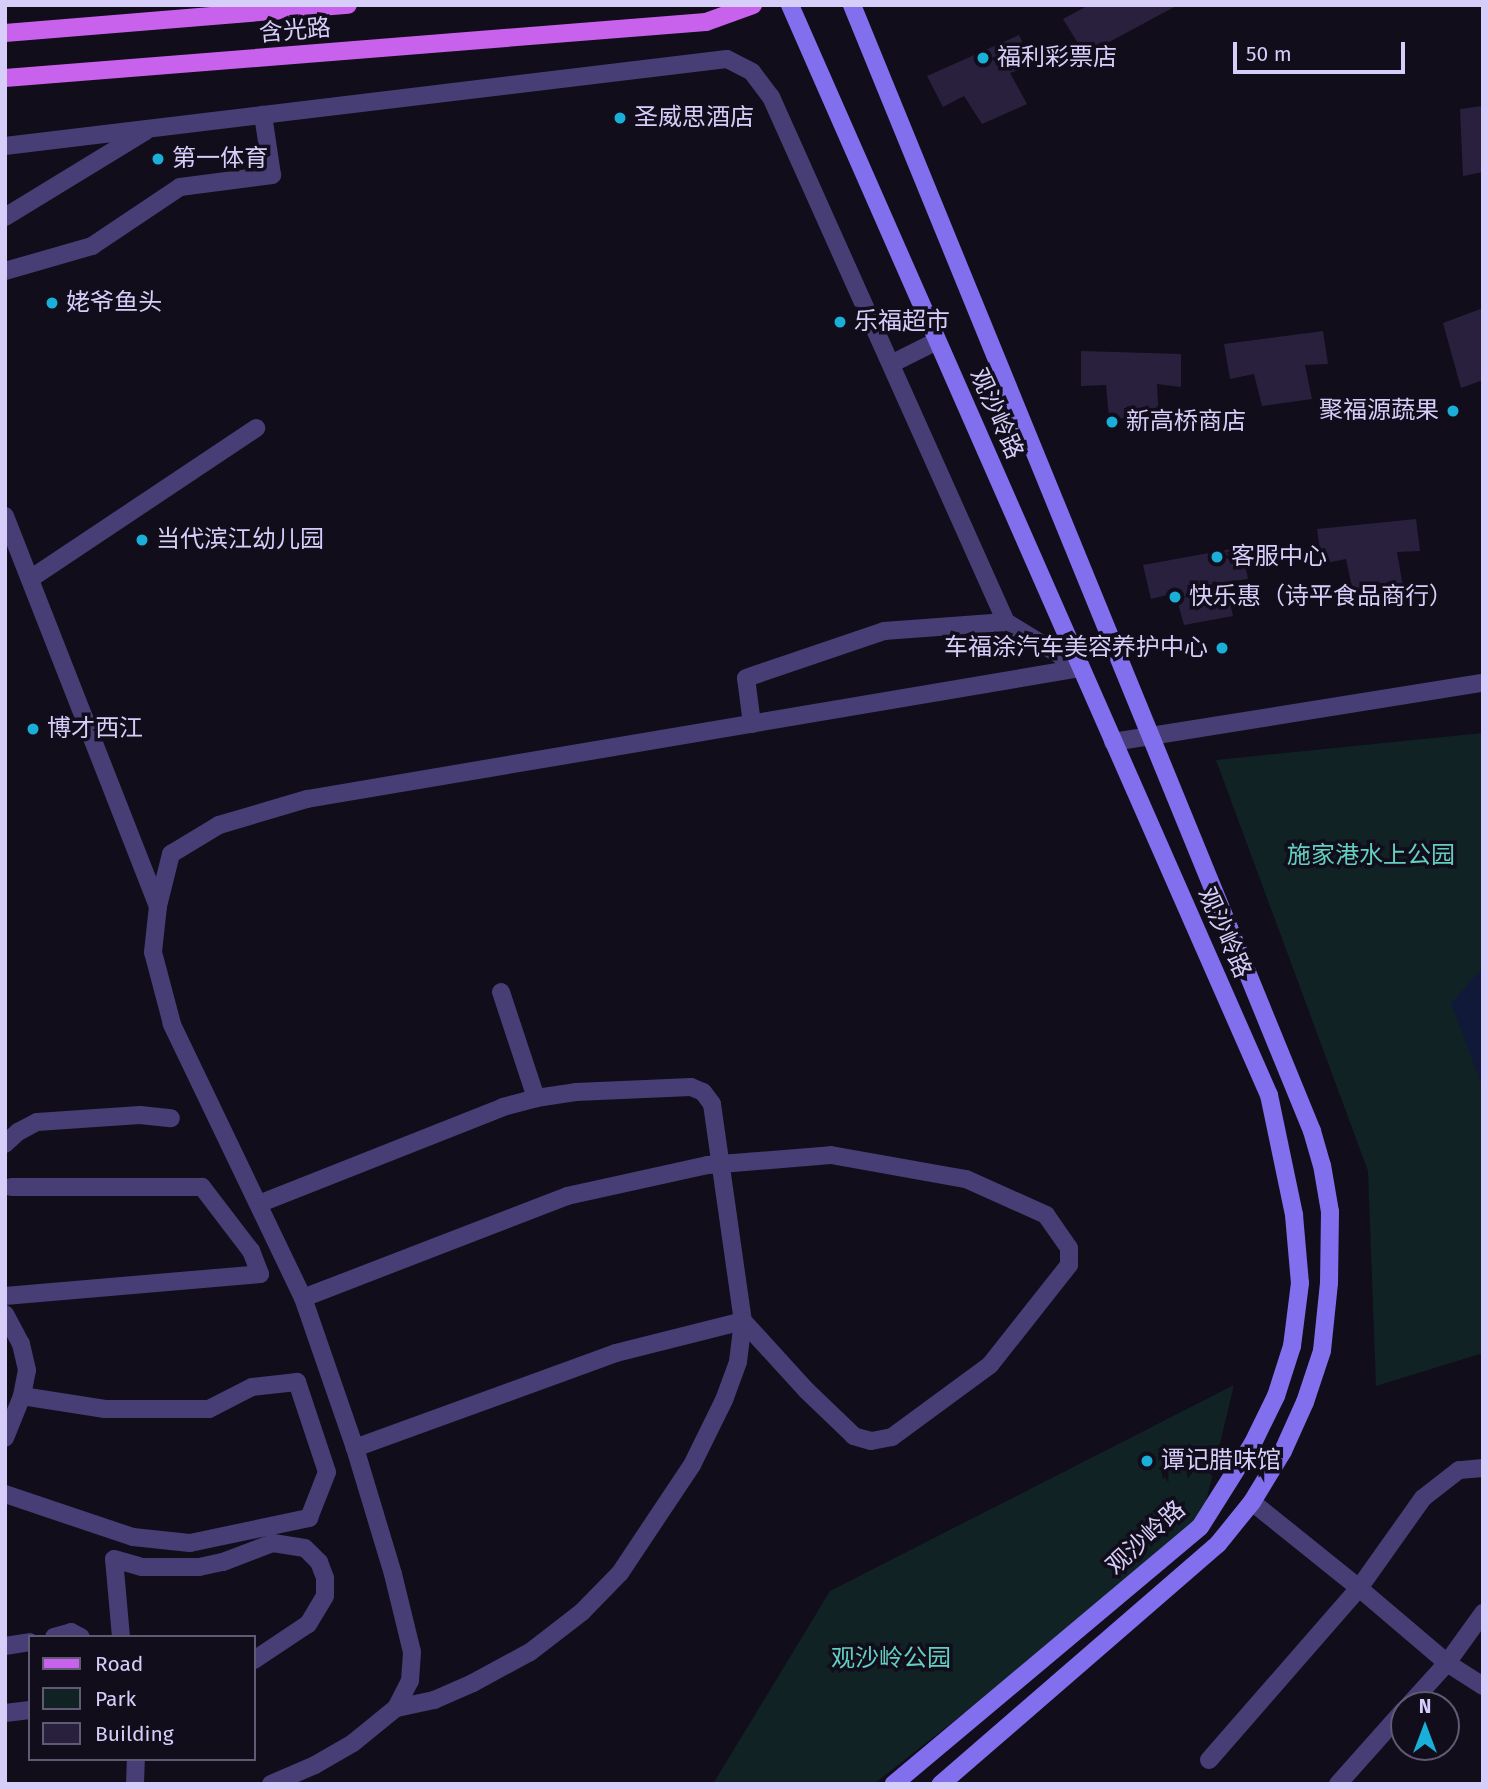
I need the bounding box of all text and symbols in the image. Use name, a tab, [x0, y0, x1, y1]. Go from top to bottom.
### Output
street label: 含光路	[258, 14, 332, 48]
scale bar	[1236, 28, 1408, 72]
text: 50 m	[1246, 41, 1292, 67]
place label: 福利彩票店	[997, 44, 1117, 72]
marker: 福利彩票店	[975, 50, 991, 66]
place label: 圣威思酒店	[634, 104, 754, 132]
marker: 圣威思酒店	[612, 110, 628, 126]
place label: 第一体育	[172, 145, 268, 173]
marker: 第一体育	[150, 151, 166, 167]
place label: 姥爷鱼头	[66, 289, 162, 317]
marker: 姥爷鱼头	[44, 295, 60, 311]
place label: 乐福超市	[854, 308, 950, 336]
marker: 乐福超市	[832, 314, 848, 330]
street label: 观沙岭路	[963, 364, 1029, 464]
place label: 聚福源蔬果	[1319, 397, 1439, 425]
marker: 聚福源蔬果	[1445, 403, 1461, 419]
place label: 新高桥商店	[1126, 408, 1246, 436]
marker: 新高桥商店	[1104, 414, 1120, 430]
place label: 当代滨江幼儿园	[156, 526, 324, 554]
marker: 当代滨江幼儿园	[134, 532, 150, 548]
place label: 客服中心	[1231, 543, 1327, 571]
marker: 客服中心	[1209, 549, 1225, 565]
place label: 快乐惠（诗平食品商行）	[1189, 583, 1453, 611]
marker: 快乐惠（诗平食品商行）	[1167, 589, 1183, 605]
place label: 车福涂汽车美容养护中心	[944, 634, 1208, 662]
marker: 车福涂汽车美容养护中心	[1214, 640, 1230, 656]
place label: 博才西江	[47, 715, 143, 743]
marker: 博才西江	[25, 721, 41, 737]
park label: 施家港水上公园	[1287, 842, 1455, 870]
street label: 观沙岭路	[1191, 883, 1257, 983]
place label: 谭记腊味馆	[1161, 1447, 1281, 1475]
marker: 谭记腊味馆	[1139, 1453, 1155, 1469]
street label: 观沙岭路	[1101, 1495, 1191, 1581]
legend	[28, 1635, 256, 1761]
park label: 观沙岭公园	[831, 1645, 951, 1673]
text: Road	[95, 1651, 143, 1677]
text: Park	[95, 1686, 136, 1712]
north arrow	[1390, 1691, 1460, 1761]
text: N	[1419, 1695, 1431, 1718]
text: Building	[95, 1721, 174, 1747]

